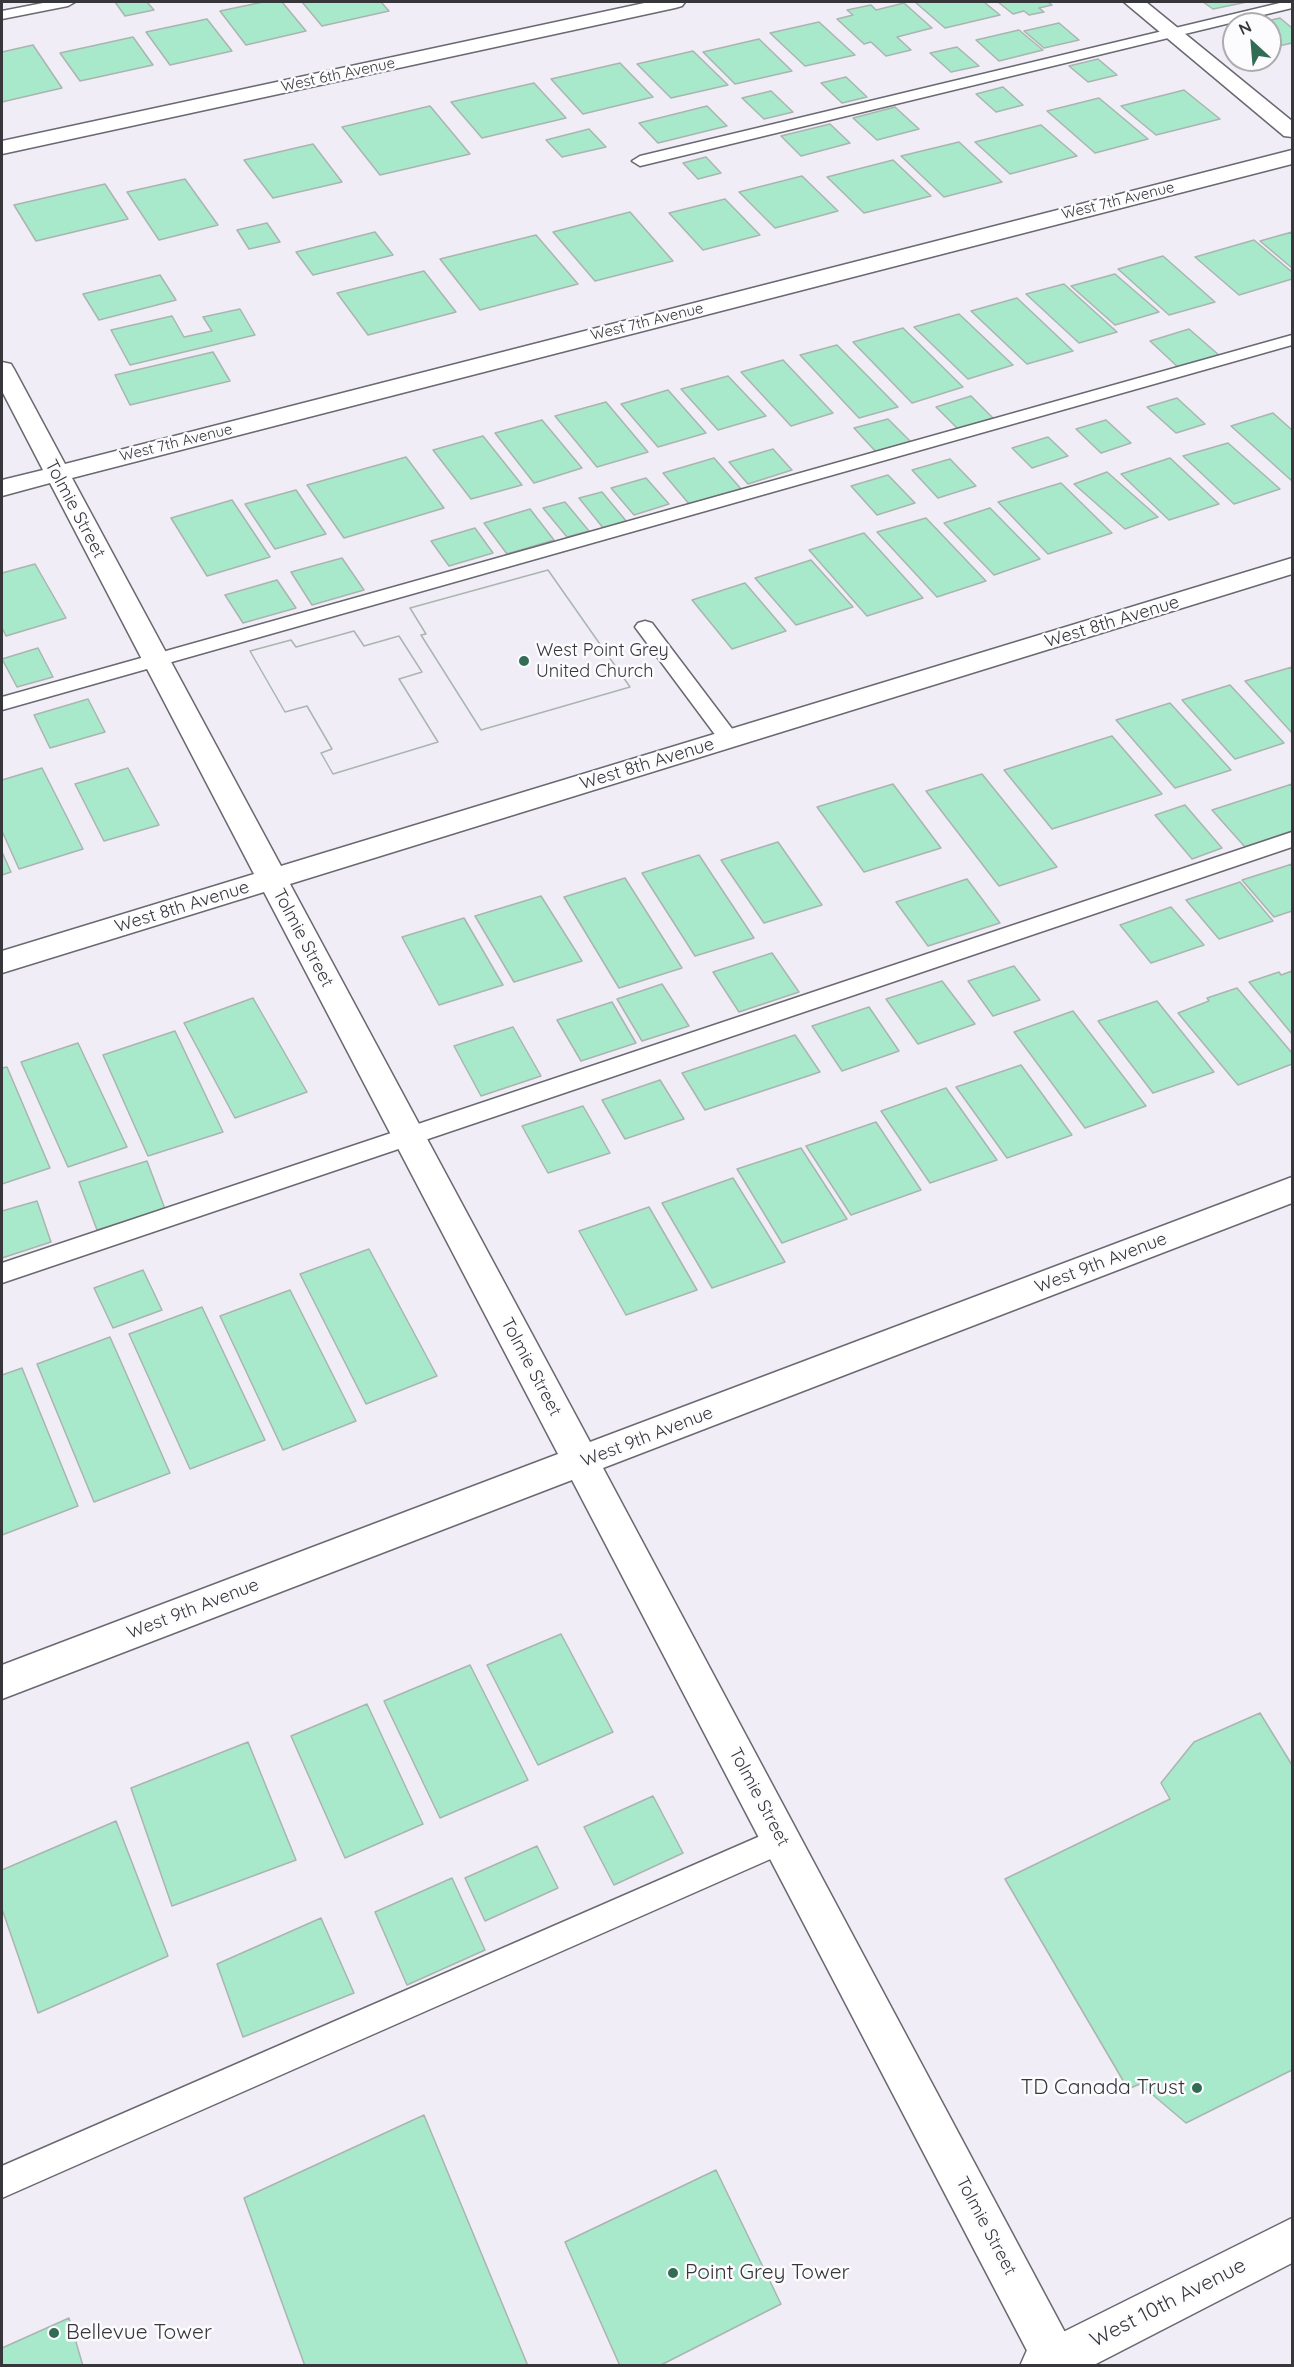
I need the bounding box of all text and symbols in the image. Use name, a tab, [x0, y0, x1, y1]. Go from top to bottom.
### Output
north arrow	[1222, 12, 1282, 72]
text: N	[1235, 16, 1255, 39]
street label: West 6th Avenue	[279, 54, 397, 96]
street label: West 7th Avenue	[1060, 178, 1176, 224]
street label: West 7th Avenue	[589, 299, 705, 345]
street label: West 7th Avenue	[118, 420, 234, 466]
street label: Tolmie Street	[40, 456, 110, 562]
street label: West 8th Avenue	[1042, 591, 1182, 653]
place label: West Point Grey United Church	[536, 640, 669, 682]
marker: West Point Grey United Church	[517, 654, 531, 668]
street label: West 8th Avenue	[577, 733, 717, 795]
street label: West 8th Avenue	[112, 876, 252, 938]
street label: Tolmie Street	[268, 885, 338, 991]
street label: West 9th Avenue	[1032, 1228, 1170, 1298]
street label: Tolmie Street	[496, 1314, 566, 1420]
street label: West 9th Avenue	[578, 1402, 716, 1472]
street label: West 9th Avenue	[124, 1574, 262, 1644]
street label: Tolmie Street	[724, 1744, 794, 1850]
place label: TD Canada Trust	[1021, 2075, 1185, 2101]
marker: TD Canada Trust	[1190, 2081, 1204, 2095]
street label: Tolmie Street	[951, 2173, 1021, 2279]
street label: West 10th Avenue	[1086, 2253, 1250, 2353]
place label: Point Grey Tower	[685, 2260, 850, 2286]
marker: Point Grey Tower	[666, 2266, 680, 2280]
place label: Bellevue Tower	[66, 2320, 212, 2346]
marker: Bellevue Tower	[47, 2326, 61, 2340]

